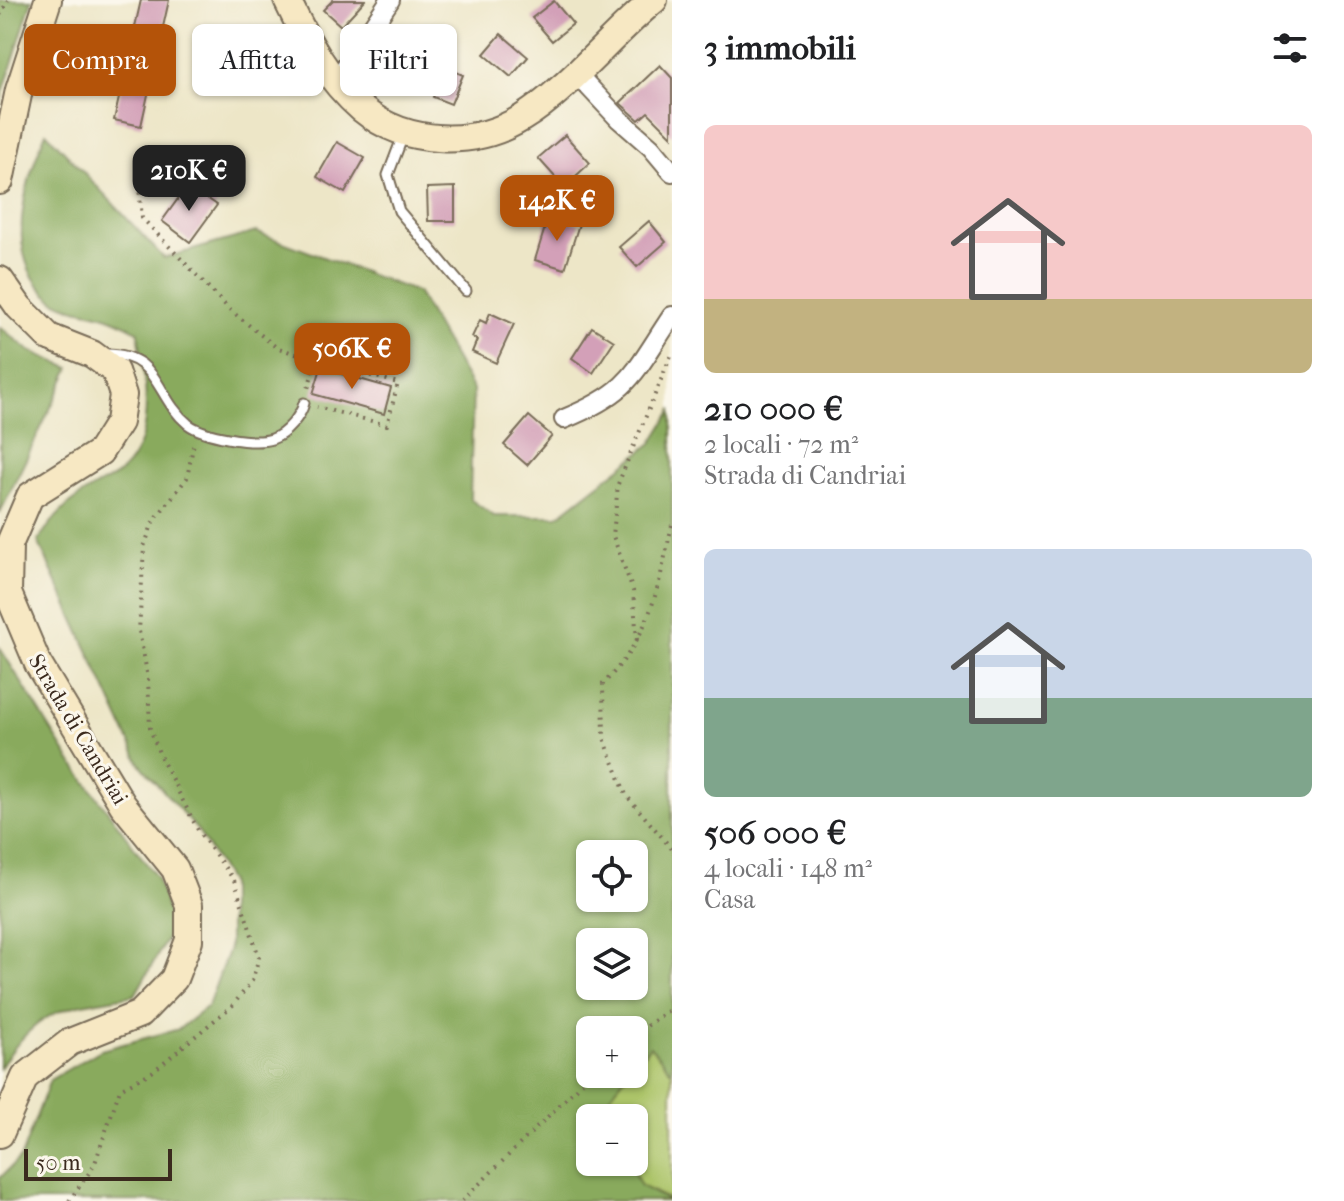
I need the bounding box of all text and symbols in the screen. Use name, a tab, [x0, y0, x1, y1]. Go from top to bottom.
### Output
chip: Compra	[24, 24, 176, 96]
chip: Affitta	[192, 24, 324, 96]
chip: Filtri	[340, 24, 457, 96]
icon: filters	[1268, 26, 1312, 70]
text: 3 immobili	[704, 28, 856, 68]
pin: 210K €	[124, 145, 254, 213]
text: 210K €	[151, 155, 227, 186]
pin: 142K €	[492, 175, 622, 243]
icon: home	[936, 177, 1080, 321]
text: 142K €	[518, 185, 596, 216]
pin: 506K €	[287, 323, 417, 391]
text: 506K €	[312, 333, 392, 364]
text: 210 000 €	[704, 389, 843, 429]
text: 2 locali · 72 m²	[704, 429, 858, 460]
text: Strada di Candriai	[704, 460, 906, 491]
icon: home	[936, 601, 1080, 745]
street label: Strada di Candriai	[23, 650, 134, 810]
text: 506 000 €	[704, 813, 847, 853]
map controls	[576, 840, 648, 1176]
button: locate	[576, 840, 648, 912]
text: 4 locali · 148 m²	[704, 853, 872, 884]
text: Casa	[704, 884, 755, 915]
button: layers	[576, 928, 648, 1000]
button: +	[576, 1016, 648, 1088]
button: −	[576, 1104, 648, 1176]
scale bar	[24, 1145, 172, 1181]
text: 50 m	[36, 1150, 81, 1176]

